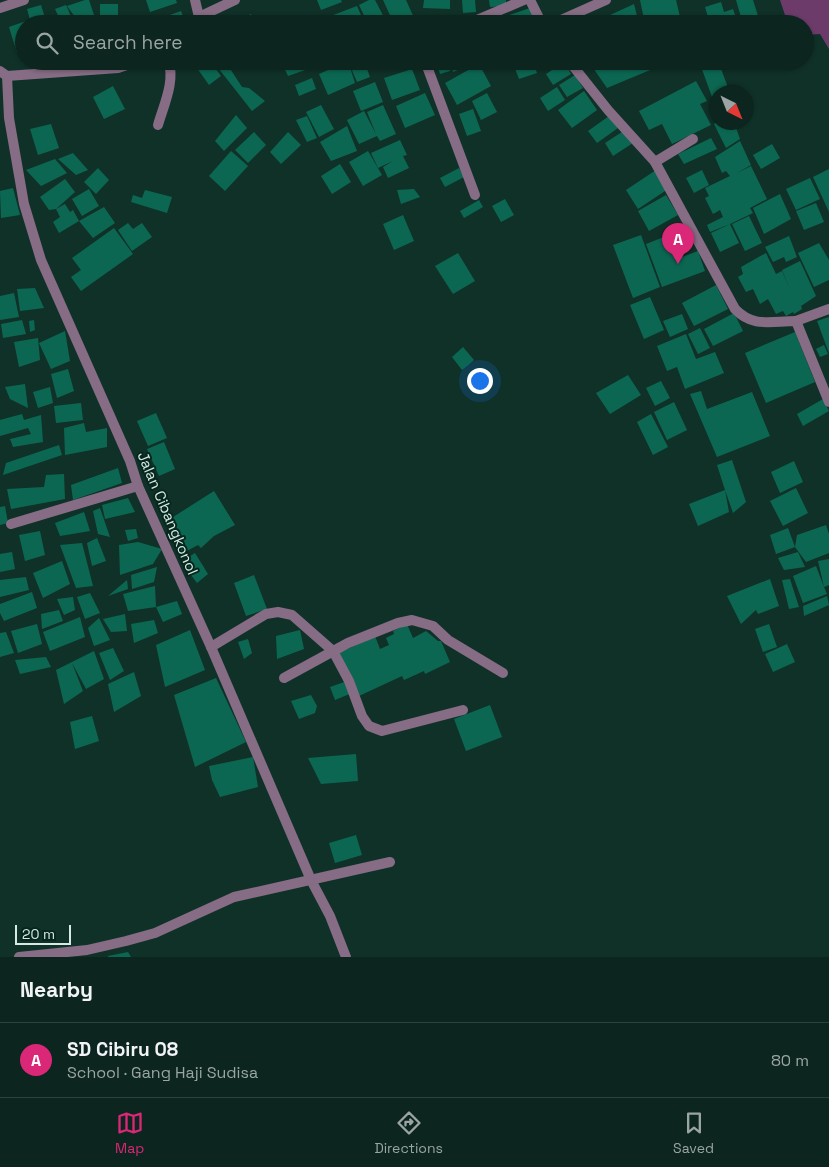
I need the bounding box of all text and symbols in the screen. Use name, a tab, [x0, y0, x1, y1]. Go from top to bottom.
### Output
search box	[15, 15, 814, 70]
icon: search	[33, 29, 61, 57]
text: Search here	[73, 30, 183, 55]
north arrow	[709, 85, 754, 130]
pin: A	[662, 223, 694, 264]
your location	[467, 368, 493, 394]
street label: Jalan Cibangkonol	[133, 449, 203, 577]
scale bar	[15, 922, 71, 945]
text: 20 m	[22, 925, 55, 943]
text: Nearby	[20, 976, 93, 1003]
text: SD Cibiru 08	[67, 1037, 178, 1062]
text: A	[31, 1050, 41, 1071]
text: 80 m	[771, 1050, 809, 1071]
text: School · Gang Haji Sudisa	[67, 1062, 258, 1083]
tab: Map	[115, 1109, 144, 1157]
tab: Directions	[374, 1109, 443, 1157]
tab: Saved	[673, 1109, 714, 1157]

